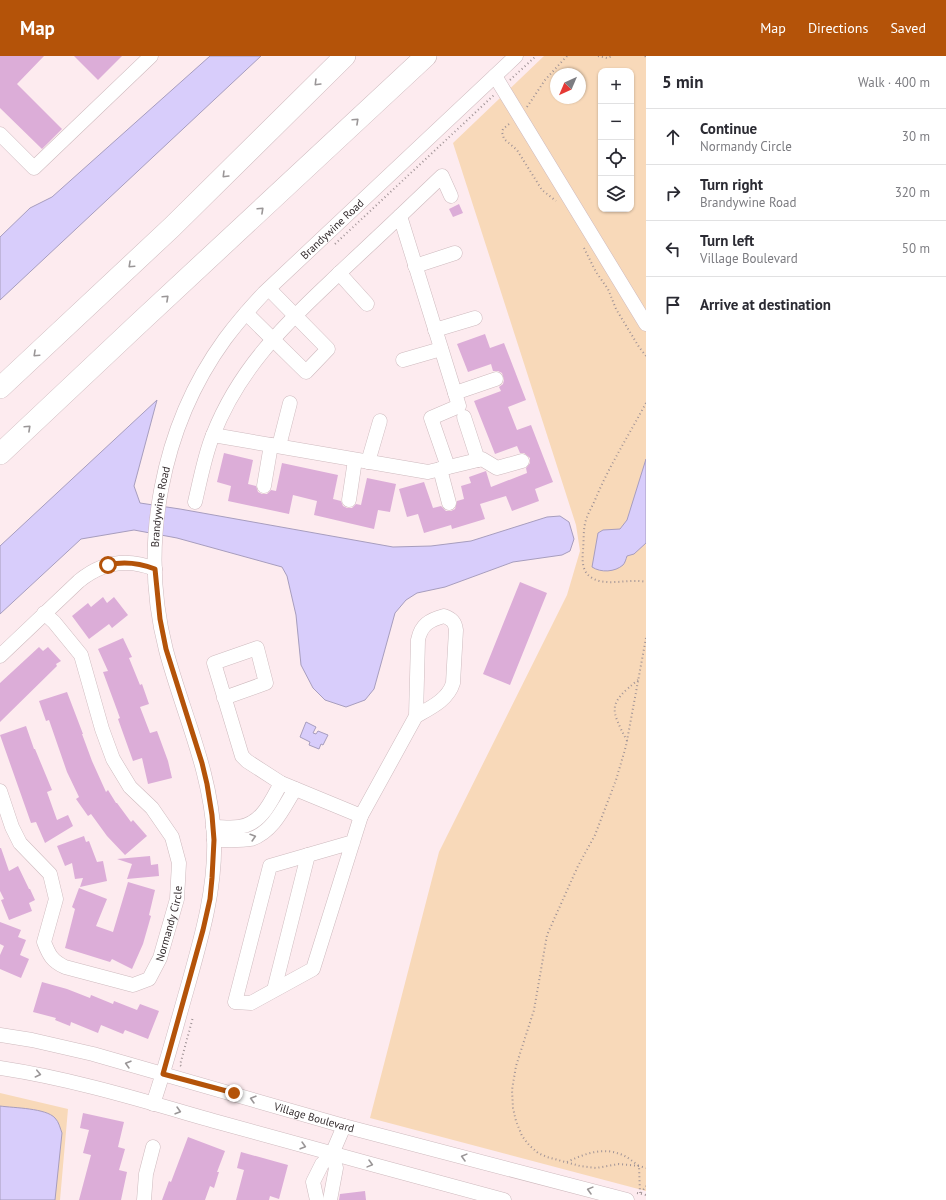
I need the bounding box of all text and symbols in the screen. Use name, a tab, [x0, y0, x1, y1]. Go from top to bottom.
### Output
text: Map	[20, 16, 55, 40]
text: Map	[760, 19, 786, 37]
text: Directions	[808, 19, 868, 37]
text: Saved	[890, 19, 926, 37]
north arrow	[550, 68, 586, 104]
map controls	[598, 68, 634, 212]
button: +	[598, 68, 634, 104]
text: 5 min	[662, 71, 703, 93]
text: Walk · 400 m	[858, 74, 930, 91]
one-way arrow	[314, 79, 322, 86]
button: −	[598, 104, 634, 140]
one-way arrow	[351, 118, 359, 126]
text: Continue	[700, 119, 757, 138]
icon: ahead	[662, 126, 684, 148]
text: 30 m	[902, 128, 930, 145]
text: Normandy Circle	[700, 138, 792, 155]
button: locate	[598, 140, 634, 176]
one-way arrow	[222, 170, 230, 178]
text: Turn right	[700, 175, 763, 194]
button: layers	[598, 176, 634, 212]
icon: right	[662, 182, 684, 204]
text: 320 m	[895, 184, 930, 201]
text: Brandywine Road	[700, 194, 796, 211]
street label: Brandywine Road	[298, 196, 367, 262]
one-way arrow	[256, 207, 264, 214]
text: Turn left	[700, 231, 754, 250]
icon: left	[662, 238, 684, 260]
text: 50 m	[902, 240, 930, 257]
text: Village Boulevard	[700, 250, 798, 267]
one-way arrow	[128, 260, 136, 268]
icon: arrive	[662, 294, 684, 316]
text: Arrive at destination	[700, 295, 831, 314]
one-way arrow	[161, 296, 168, 303]
one-way arrow	[33, 349, 41, 357]
one-way arrow	[23, 425, 31, 432]
street label: Brandywine Road	[148, 465, 173, 548]
route start	[99, 556, 117, 574]
one-way arrow	[249, 833, 256, 842]
street label: Normandy Circle	[152, 885, 185, 963]
one-way arrow	[125, 1060, 132, 1069]
one-way arrow	[35, 1070, 42, 1078]
route end	[225, 1084, 243, 1102]
one-way arrow	[250, 1095, 257, 1104]
street label: Village Boulevard	[271, 1099, 356, 1135]
one-way arrow	[174, 1106, 181, 1115]
one-way arrow	[299, 1141, 306, 1150]
one-way arrow	[461, 1153, 468, 1162]
one-way arrow	[366, 1159, 373, 1168]
one-way arrow	[587, 1186, 594, 1195]

